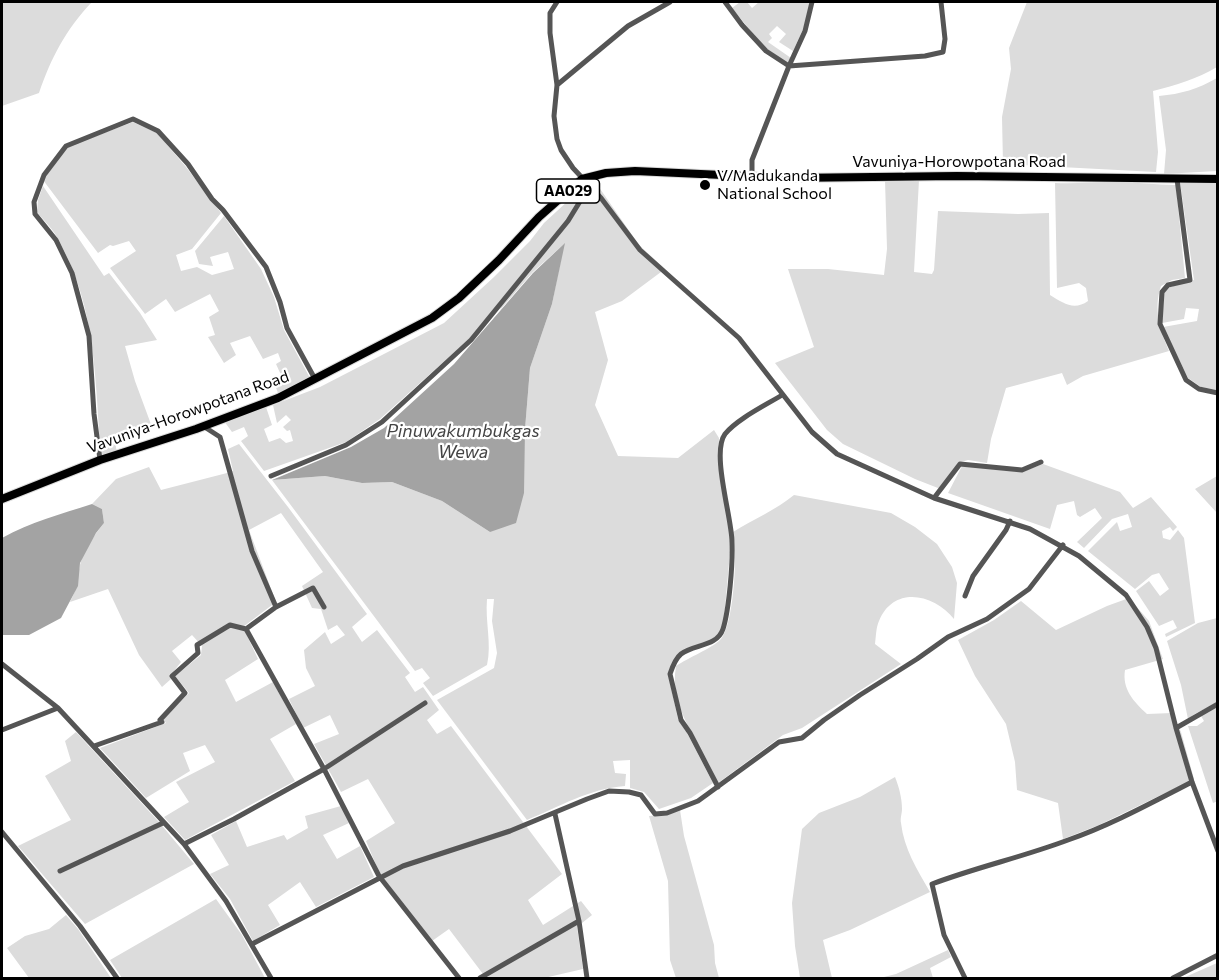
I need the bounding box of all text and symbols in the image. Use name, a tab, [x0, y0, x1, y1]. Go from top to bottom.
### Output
street label: Vavuniya-Horowpotana Road	[852, 152, 1066, 172]
place label: V/Madukanda National School	[717, 166, 832, 204]
marker: V/Madukanda National School	[698, 178, 712, 192]
road number: AA029	[536, 179, 600, 203]
street label: Vavuniya-Horowpotana Road	[84, 366, 292, 458]
water label: Pinuwakumbukgas Wewa	[386, 420, 540, 462]

